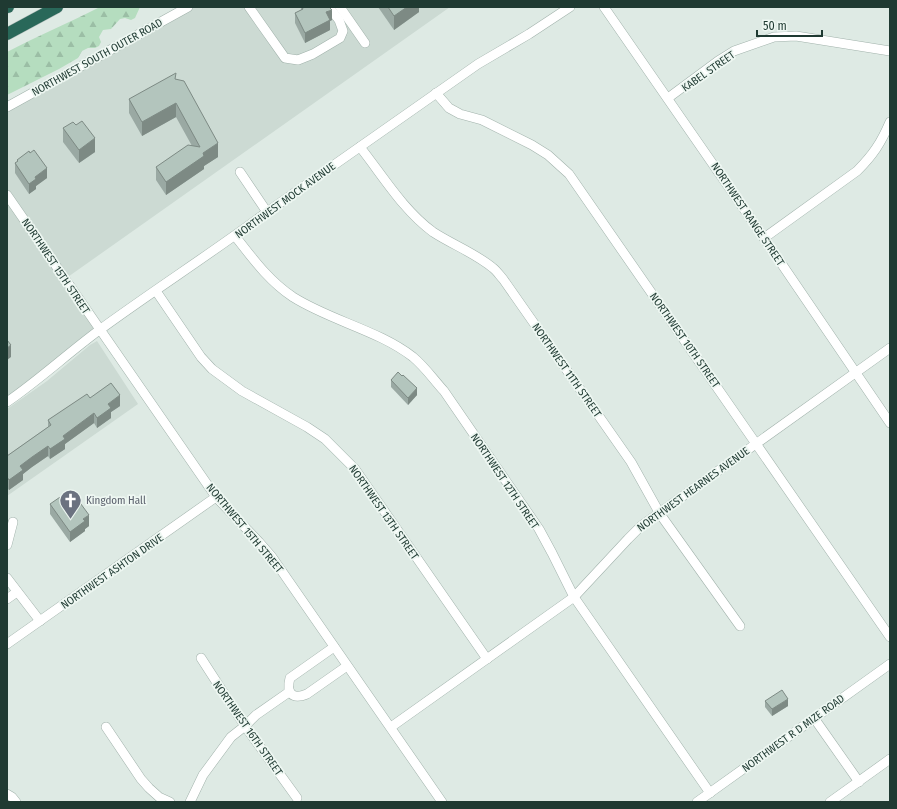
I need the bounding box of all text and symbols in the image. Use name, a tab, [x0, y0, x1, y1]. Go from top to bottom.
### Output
scale bar	[757, 12, 822, 38]
street label: NORTHWEST SOUTH OUTER ROAD	[30, 16, 165, 99]
text: 50 m	[763, 19, 787, 33]
street label: KABEL STREET	[679, 48, 738, 95]
street label: NORTHWEST MOCK AVENUE	[233, 160, 338, 241]
street label: NORTHWEST RANGE STREET	[708, 160, 787, 269]
street label: NORTHWEST 15TH STREET	[19, 216, 93, 317]
street label: NORTHWEST 10TH STREET	[647, 290, 723, 391]
street label: NORTHWEST 11TH STREET	[529, 321, 604, 421]
street label: NORTHWEST 12TH STREET	[468, 431, 542, 532]
street label: NORTHWEST HEARNES AVENUE	[635, 444, 752, 534]
street label: NORTHWEST 13TH STREET	[346, 463, 422, 563]
street label: NORTHWEST 15TH STREET	[204, 481, 286, 576]
church icon: Kingdom Hall	[57, 487, 83, 520]
place label: Kingdom Hall	[86, 494, 146, 507]
street label: NORTHWEST ASHTON DRIVE	[59, 531, 166, 612]
street label: NORTHWEST 16TH STREET	[210, 678, 286, 779]
street label: NORTHWEST R D MIZE ROAD	[740, 692, 847, 775]

